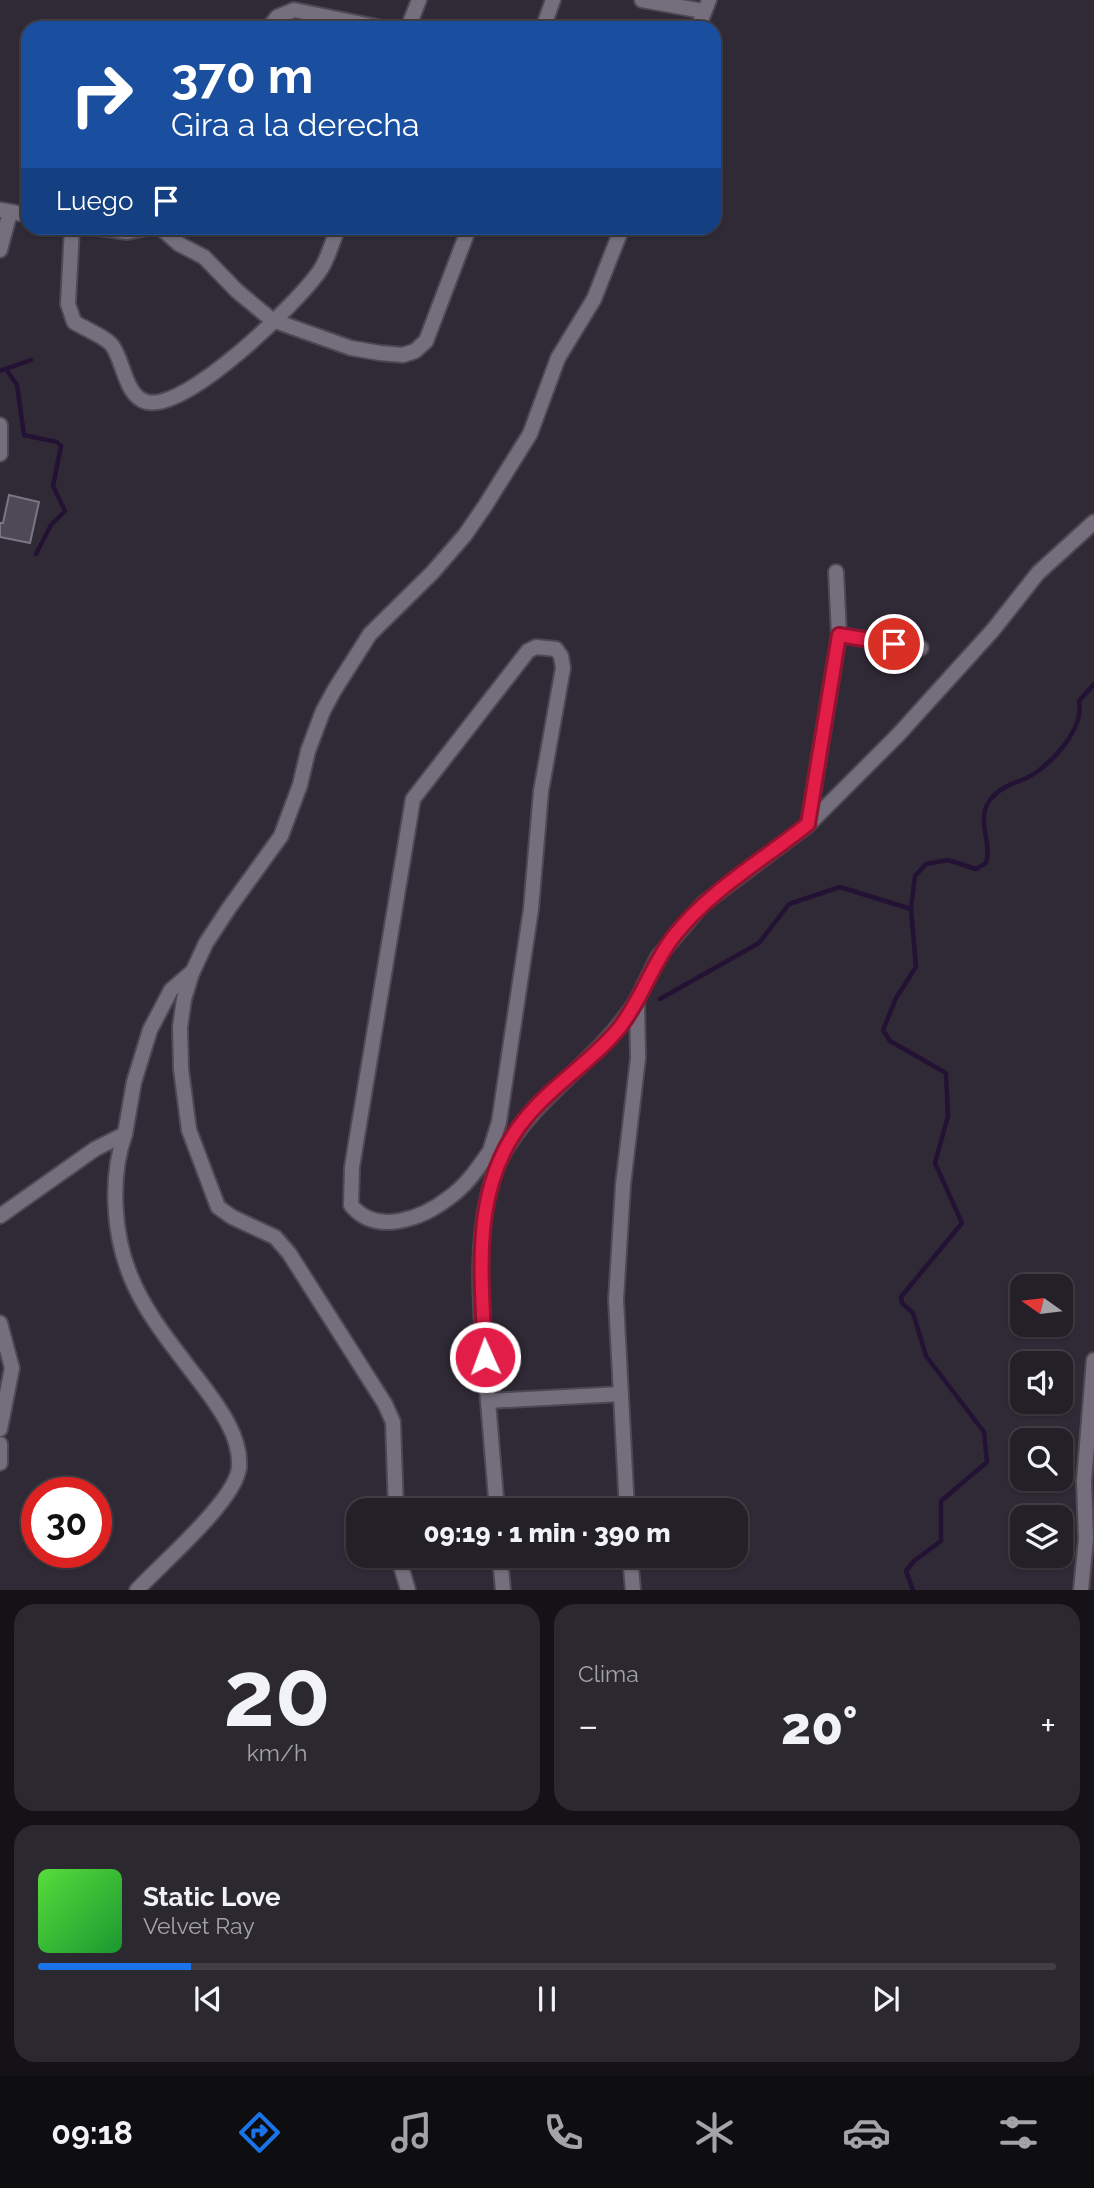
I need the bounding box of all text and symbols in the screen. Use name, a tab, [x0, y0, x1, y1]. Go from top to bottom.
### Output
text: 370 m	[171, 47, 313, 104]
icon: right	[56, 49, 147, 140]
text: Gira a la derecha	[171, 106, 419, 143]
icon: arrive	[147, 182, 185, 220]
text: Luego	[56, 186, 133, 216]
pin	[864, 614, 924, 674]
icon: arrive	[875, 625, 913, 663]
north arrow	[1010, 1274, 1073, 1337]
map controls	[1010, 1274, 1073, 1568]
position arrow	[448, 1320, 522, 1394]
button: sound	[1010, 1351, 1073, 1414]
button: search	[1010, 1428, 1073, 1491]
speed limit sign: 30	[21, 1477, 112, 1568]
button: layers	[1010, 1505, 1073, 1568]
text: 09:19 · 1 min · 390 m	[423, 1518, 671, 1548]
text: 20	[223, 1640, 331, 1747]
text: Clima	[578, 1660, 639, 1687]
text: 20°	[781, 1695, 858, 1756]
text: −	[578, 1703, 598, 1748]
text: +	[1040, 1703, 1056, 1748]
text: km/h	[247, 1739, 307, 1766]
text: Static Love	[143, 1882, 281, 1912]
text: Velvet Ray	[143, 1912, 255, 1939]
icon: previous	[189, 1980, 227, 2018]
icon: pause	[528, 1980, 566, 2018]
icon: next	[867, 1980, 905, 2018]
icon: directions	[235, 2108, 284, 2157]
icon: music	[387, 2108, 436, 2157]
icon: phone	[539, 2108, 588, 2157]
icon: climate	[690, 2108, 739, 2157]
icon: car	[842, 2108, 891, 2157]
icon: filters	[994, 2108, 1043, 2157]
text: 09:18	[51, 2114, 133, 2151]

